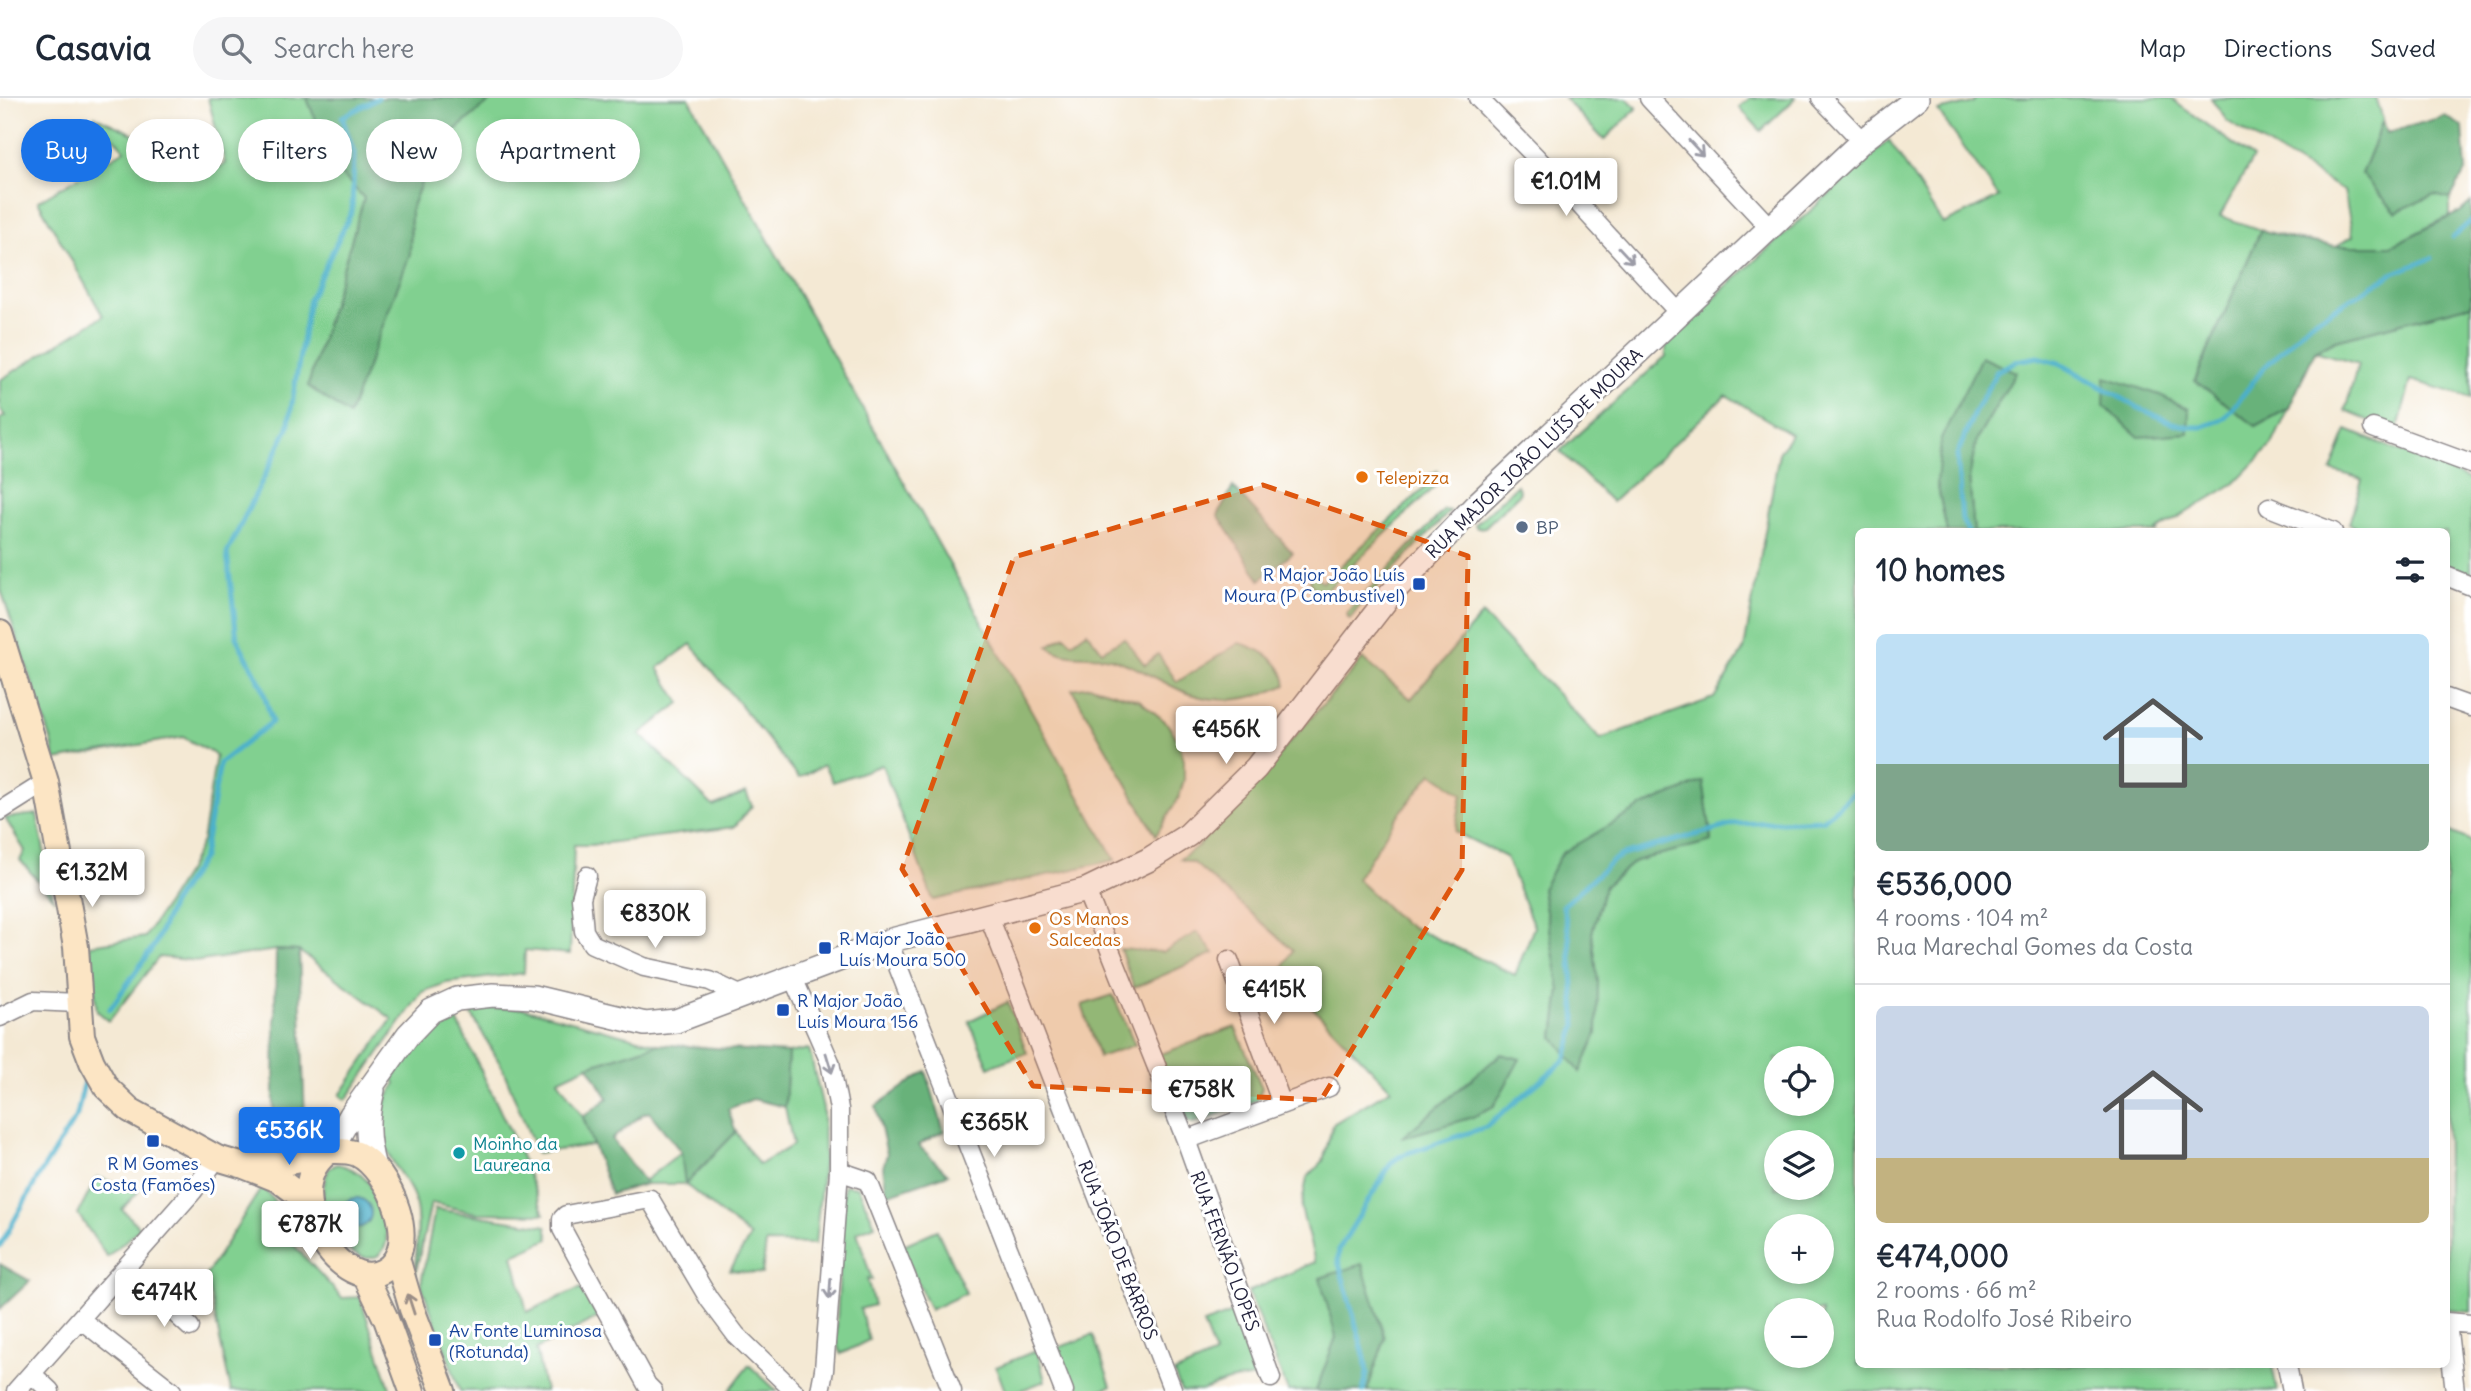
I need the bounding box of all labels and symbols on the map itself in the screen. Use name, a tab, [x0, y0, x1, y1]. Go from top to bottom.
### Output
one-way arrow	[1687, 139, 1704, 156]
pin: €1.01M	[1509, 158, 1623, 218]
one-way arrow	[1618, 246, 1634, 264]
street label: RUA MAJOR JOÃO LUÍS DE MOURA	[1421, 343, 1647, 563]
place label: Telepizza	[1376, 466, 1449, 489]
marker: Telepizza	[1354, 469, 1370, 485]
place label: BP	[1536, 516, 1559, 539]
marker: BP	[1514, 519, 1530, 535]
place label: R Major João Luís Moura (P Combustível)	[1223, 563, 1405, 607]
marker: R Major João Luís Moura (P Combustível)	[1411, 576, 1427, 592]
pin: €456K	[1177, 706, 1275, 766]
pin: €1.32M	[35, 850, 149, 909]
pin: €830K	[606, 890, 704, 950]
place label: Os Manos Salcedas	[1049, 907, 1129, 951]
marker: Os Manos Salcedas	[1027, 920, 1043, 936]
place label: R Major João Luís Moura 500	[839, 927, 966, 971]
marker: R Major João Luís Moura 500	[817, 940, 833, 956]
pin: €415K	[1225, 967, 1323, 1026]
place label: R Major João Luís Moura 156	[797, 989, 918, 1033]
marker: R Major João Luís Moura 156	[775, 1002, 791, 1018]
one-way arrow	[823, 1052, 836, 1074]
pin: €758K	[1152, 1066, 1250, 1126]
pin: €365K	[945, 1100, 1043, 1159]
pin: €536K	[240, 1108, 338, 1167]
place label: Moinho da Laureana	[473, 1132, 558, 1176]
marker: R M Gomes Costa (Famões)	[145, 1133, 161, 1149]
marker: Moinho da Laureana	[451, 1145, 467, 1161]
place label: R M Gomes Costa (Famões)	[91, 1152, 215, 1196]
street label: RUA JOÃO DE BARROS	[1073, 1157, 1163, 1343]
street label: RUA FERNÃO LOPES	[1185, 1168, 1265, 1334]
pin: €787K	[261, 1202, 359, 1261]
pin: €474K	[115, 1270, 213, 1329]
one-way arrow	[823, 1277, 836, 1300]
one-way arrow	[404, 1293, 416, 1315]
place label: Av Fonte Luminosa (Rotunda)	[449, 1319, 602, 1363]
marker: Av Fonte Luminosa (Rotunda)	[427, 1332, 443, 1348]

